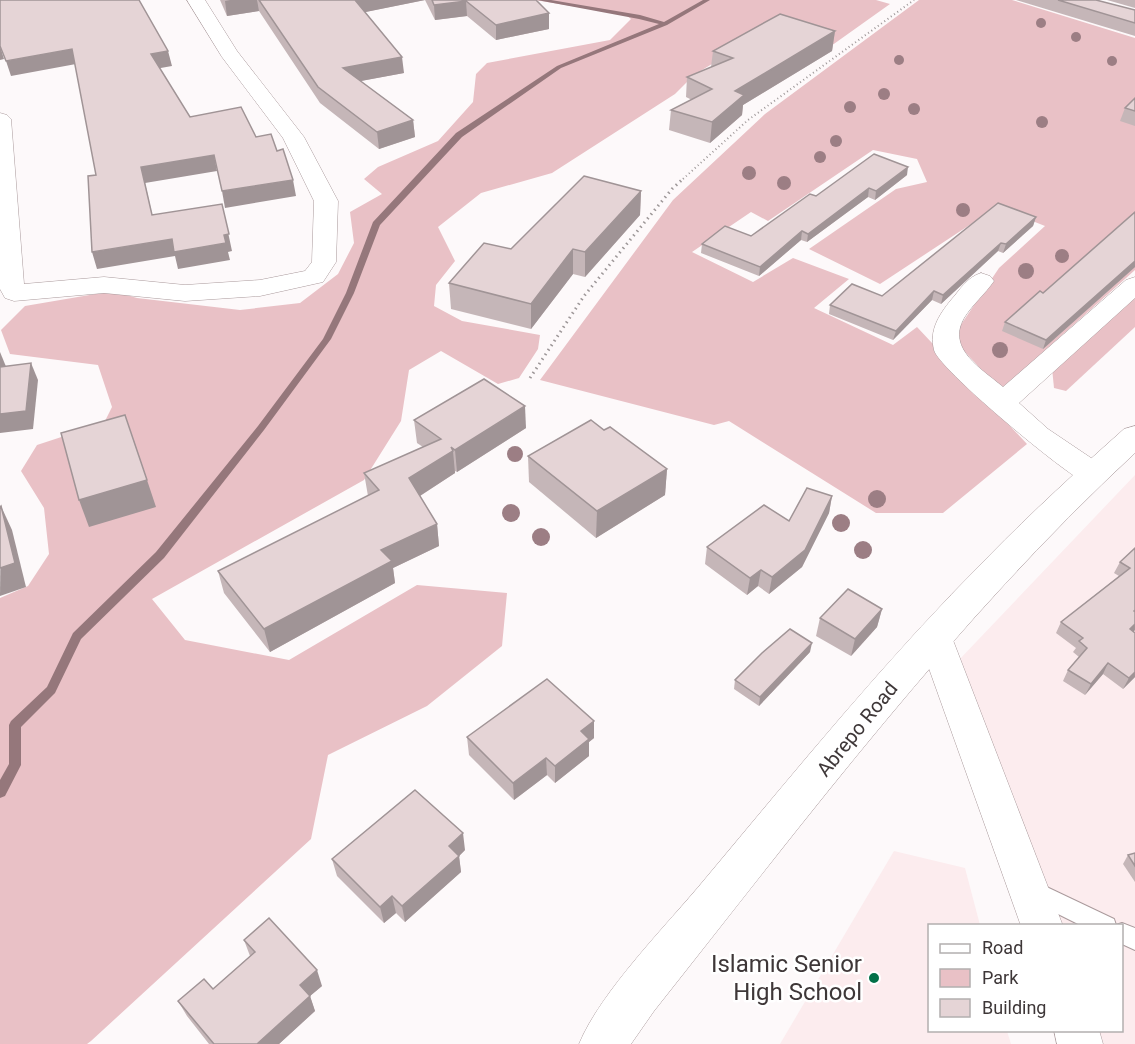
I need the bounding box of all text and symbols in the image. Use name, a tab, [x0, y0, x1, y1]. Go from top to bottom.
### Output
street label: Abrepo Road	[811, 677, 903, 781]
legend	[928, 924, 1123, 1032]
text: Road	[982, 937, 1023, 958]
place label: Islamic Senior High School	[711, 950, 862, 1006]
text: Park	[982, 967, 1019, 988]
marker: Islamic Senior High School	[867, 971, 881, 985]
text: Building	[982, 997, 1046, 1018]

